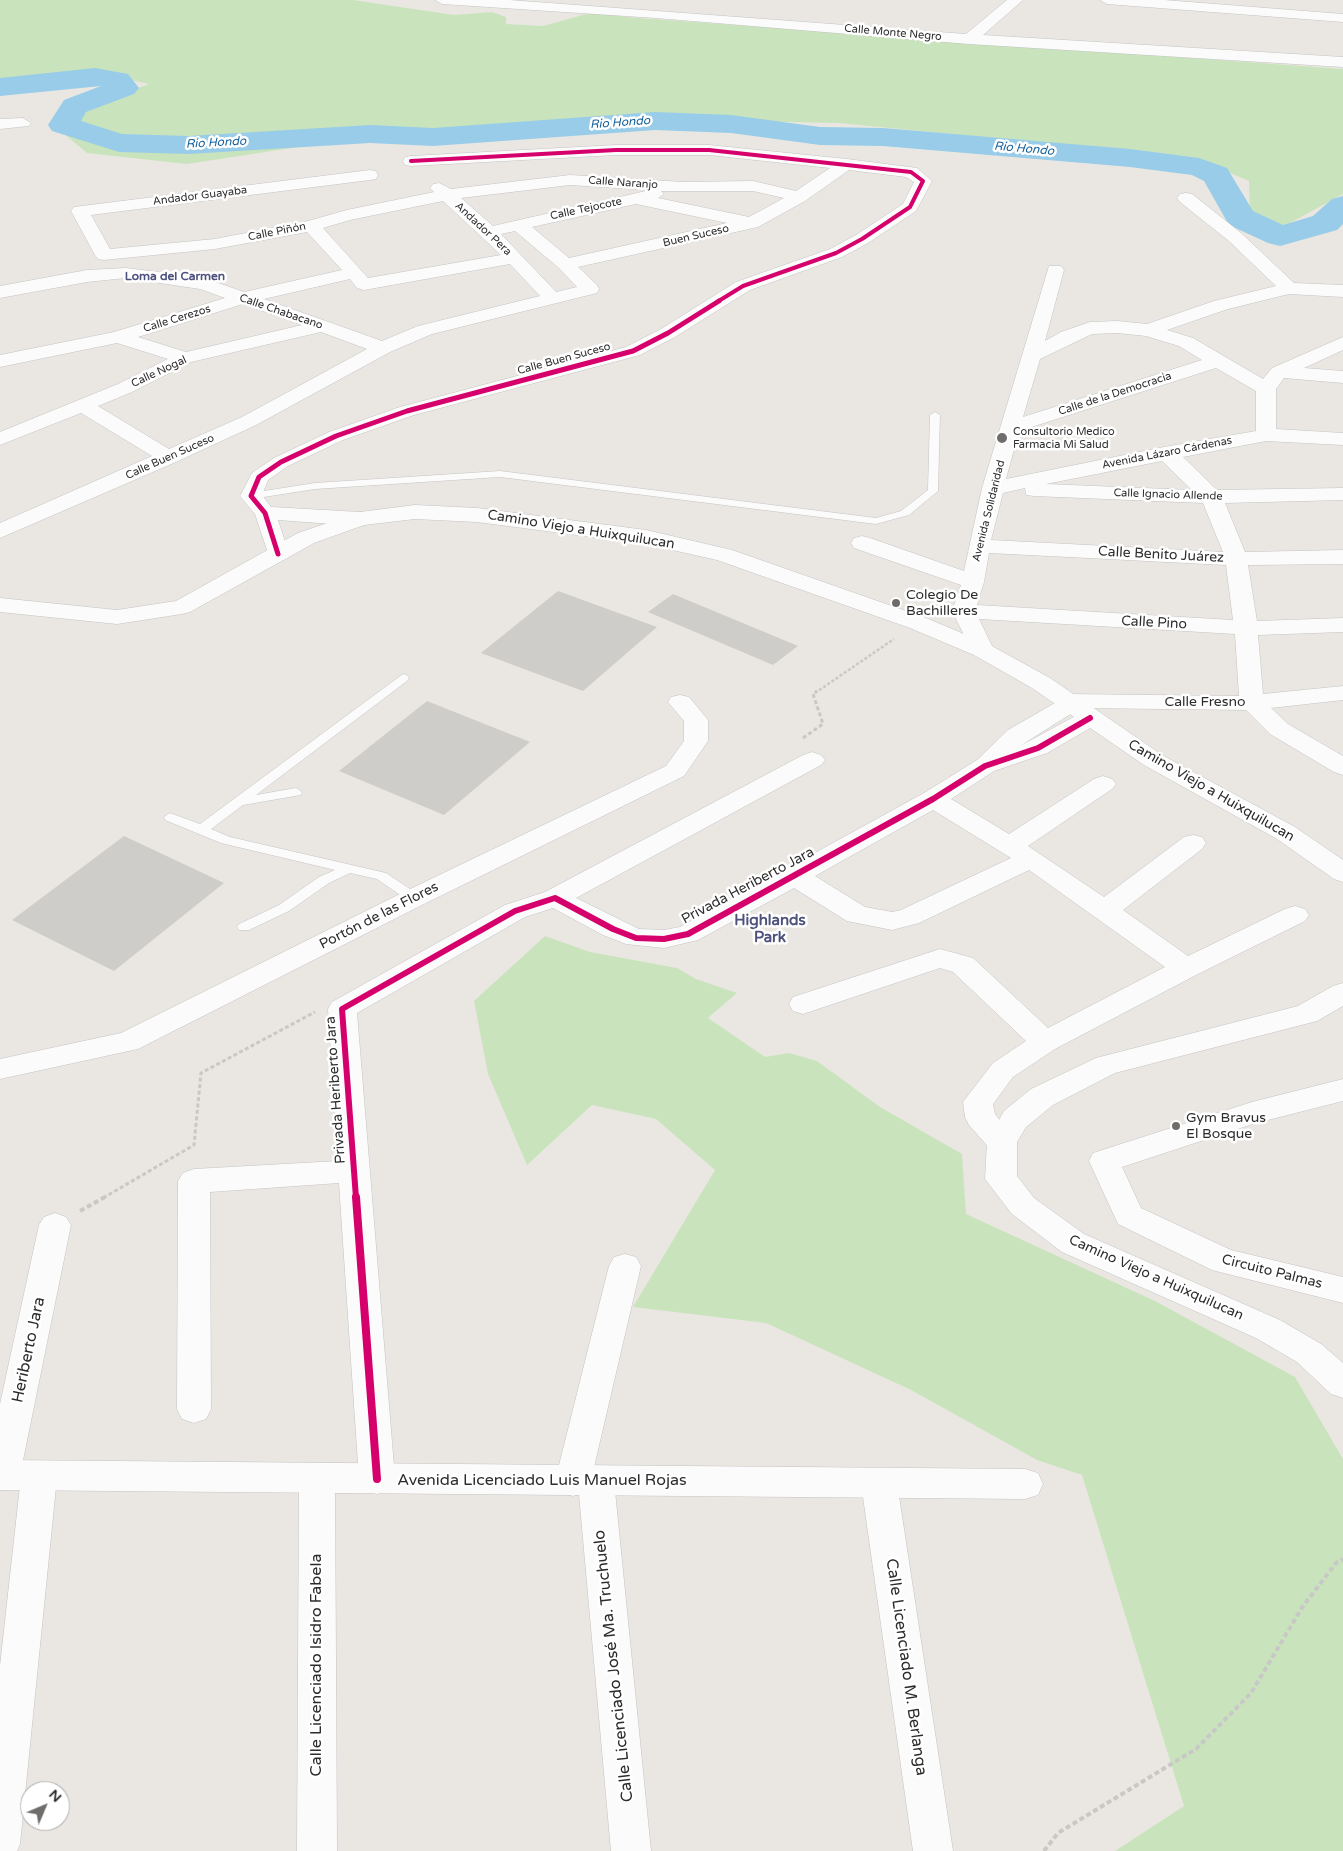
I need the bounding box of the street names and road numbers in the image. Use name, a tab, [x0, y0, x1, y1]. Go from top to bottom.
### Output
street label: Calle Monte Negro	[844, 22, 942, 44]
street label: Calle Naranjo	[588, 174, 658, 192]
street label: Andador Guayaba	[152, 184, 248, 208]
street label: Calle Tejocote	[549, 195, 623, 223]
street label: Andador Pera	[452, 199, 514, 259]
street label: Calle Piñón	[247, 220, 307, 244]
street label: Buen Suceso	[662, 222, 730, 250]
street label: Calle Chabacano	[237, 292, 325, 332]
street label: Calle Cerezos	[142, 302, 212, 336]
street label: Calle Buen Suceso	[516, 340, 612, 378]
street label: Calle Nogal	[129, 353, 189, 391]
street label: Calle de la Democracia	[1057, 369, 1173, 419]
street label: Calle Buen Suceso	[124, 431, 216, 483]
street label: Avenida Lázaro Cárdenas	[1101, 434, 1233, 472]
street label: Avenida Solidaridad	[970, 459, 1008, 563]
street label: Calle Ignacio Allende	[1113, 487, 1223, 503]
street label: Camino Viejo a Huixquilucan	[486, 507, 676, 553]
street label: Calle Benito Juárez	[1098, 543, 1224, 567]
street label: Calle Pino	[1121, 613, 1187, 633]
street label: Calle Fresno	[1164, 694, 1246, 710]
street label: Camino Viejo a Huixquilucan	[1125, 736, 1297, 846]
street label: Privada Heriberto Jara	[679, 844, 817, 928]
street label: Portón de las Flores	[317, 879, 441, 953]
street label: Privada Heriberto Jara	[322, 1016, 350, 1164]
street label: Camino Viejo a Huixquilucan	[1066, 1232, 1246, 1324]
street label: Circuito Palmas	[1220, 1251, 1324, 1293]
street label: Heriberto Jara	[8, 1295, 50, 1405]
street label: Avenida Licenciado Luis Manuel Rojas	[397, 1471, 687, 1491]
street label: Calle Licenciado José Ma. Truchuelo	[590, 1529, 638, 1803]
street label: Calle Licenciado Isidro Fabela	[307, 1554, 327, 1776]
street label: Calle Licenciado M. Berlanga	[881, 1557, 931, 1777]

